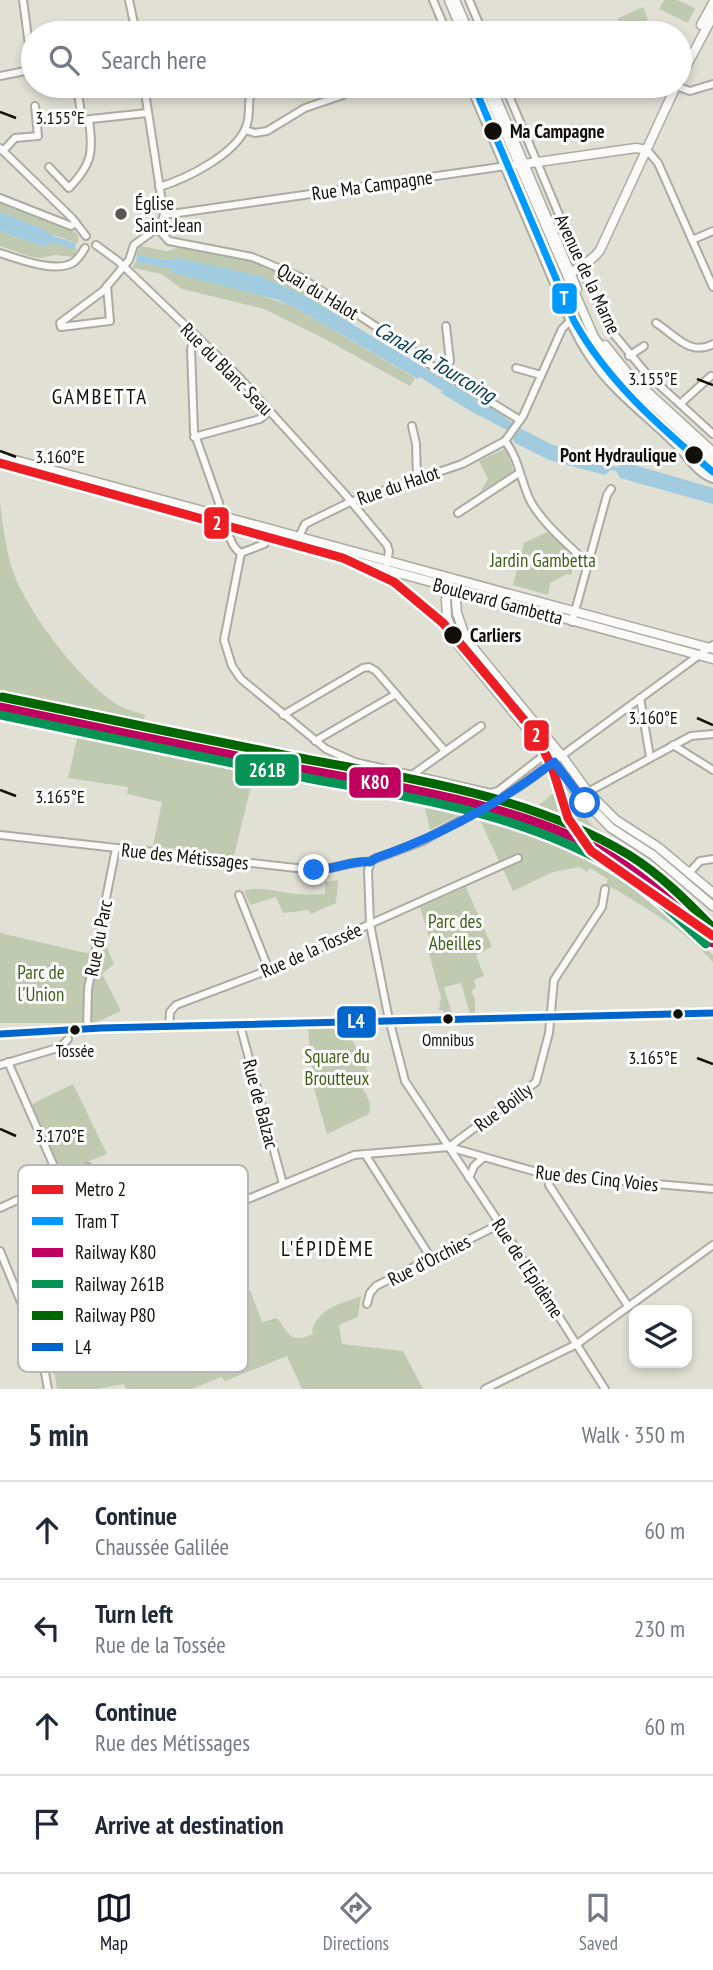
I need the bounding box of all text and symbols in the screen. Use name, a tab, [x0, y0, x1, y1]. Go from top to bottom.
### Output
search box	[21, 21, 692, 98]
icon: search	[45, 41, 83, 79]
text: Search here	[101, 43, 207, 76]
text: 3.155°E	[35, 106, 85, 129]
place label: Ma Campagne	[510, 119, 605, 143]
marker: Ma Campagne	[482, 120, 504, 142]
street label: Rue Ma Campagne	[310, 165, 434, 205]
place label: Église Saint-Jean	[135, 191, 202, 237]
marker: Église Saint-Jean	[113, 206, 129, 222]
street label: Avenue de la Marne	[550, 210, 626, 338]
street label: Quai du Halot	[273, 257, 364, 325]
line badge: T	[551, 282, 578, 315]
text: T	[559, 286, 569, 310]
water label: Canal de Tourcoing	[370, 315, 502, 409]
street label: Rue du Blanc Seau	[176, 318, 278, 420]
text: 3.155°E	[628, 367, 678, 390]
district label: GAMBETTA	[52, 383, 148, 410]
place label: Pont Hydraulique	[560, 443, 677, 467]
marker: Pont Hydraulique	[683, 444, 705, 466]
text: 3.160°E	[35, 445, 85, 468]
street label: Rue du Halot	[354, 460, 443, 510]
line badge: 2	[203, 506, 230, 540]
text: 2	[212, 511, 222, 535]
park label: Jardin Gambetta	[489, 548, 596, 572]
street label: Boulevard Gambetta	[431, 572, 565, 630]
place label: Carliers	[470, 623, 522, 647]
marker: Carliers	[442, 624, 464, 646]
text: 3.160°E	[628, 706, 678, 729]
line badge: 2	[523, 719, 550, 752]
text: 2	[531, 723, 541, 747]
line badge: 261B	[234, 753, 300, 787]
text: 261B	[249, 758, 285, 782]
line badge: K80	[348, 766, 402, 799]
text: K80	[361, 770, 389, 794]
text: 3.165°E	[35, 785, 85, 808]
route start	[569, 787, 600, 818]
street label: Rue des Métissages	[120, 837, 250, 875]
route end	[298, 854, 329, 885]
street label: Rue du Parc	[79, 898, 117, 978]
park label: Parc des Abeilles	[428, 909, 482, 955]
street label: Rue de la Tossée	[257, 917, 365, 983]
park label: Parc de l'Union	[17, 960, 65, 1006]
line badge: L4	[336, 1005, 377, 1039]
unlabelled marker	[671, 1007, 685, 1021]
text: L4	[347, 1009, 365, 1033]
marker: Omnibus	[441, 1012, 455, 1026]
marker: Tossée	[68, 1023, 82, 1037]
place label: Omnibus	[422, 1029, 474, 1051]
place label: Tossée	[56, 1040, 94, 1062]
park label: Square du Broutteux	[304, 1044, 370, 1090]
text: 3.165°E	[628, 1046, 678, 1069]
street label: Rue de Balzac	[238, 1057, 284, 1152]
street label: Rue Boilly	[469, 1077, 537, 1137]
text: 3.170°E	[35, 1124, 85, 1147]
street label: Rue des Cinq Voies	[534, 1160, 660, 1196]
legend	[18, 1165, 248, 1372]
text: Metro 2	[75, 1177, 126, 1201]
text: Tram T	[75, 1209, 120, 1233]
street label: Rue de l'Epidème	[487, 1214, 569, 1322]
street label: Rue d'Orchies	[384, 1229, 474, 1291]
district label: L'ÉPIDÈME	[281, 1235, 375, 1262]
text: Railway K80	[75, 1240, 156, 1264]
text: Railway 261B	[75, 1272, 164, 1296]
text: Railway P80	[75, 1303, 155, 1327]
map controls	[629, 1305, 692, 1368]
button: layers	[629, 1305, 692, 1368]
text: L4	[75, 1335, 92, 1359]
text: 5 min	[28, 1415, 89, 1454]
text: Walk · 350 m	[582, 1420, 685, 1449]
text: Continue	[95, 1499, 177, 1532]
icon: ahead	[28, 1511, 66, 1549]
text: 60 m	[644, 1516, 685, 1545]
text: Chaussée Galilée	[95, 1532, 229, 1561]
text: Turn left	[95, 1597, 173, 1630]
icon: left	[28, 1609, 66, 1647]
text: 230 m	[634, 1614, 685, 1643]
text: Rue de la Tossée	[95, 1630, 226, 1659]
text: Continue	[95, 1695, 177, 1728]
icon: ahead	[28, 1707, 66, 1745]
text: 60 m	[644, 1712, 685, 1741]
text: Rue des Métissages	[95, 1728, 250, 1757]
icon: arrive	[28, 1805, 66, 1843]
text: Arrive at destination	[95, 1808, 284, 1841]
tab: Map	[95, 1889, 133, 1955]
tab: Directions	[323, 1889, 389, 1955]
tab: Saved	[579, 1889, 618, 1955]

